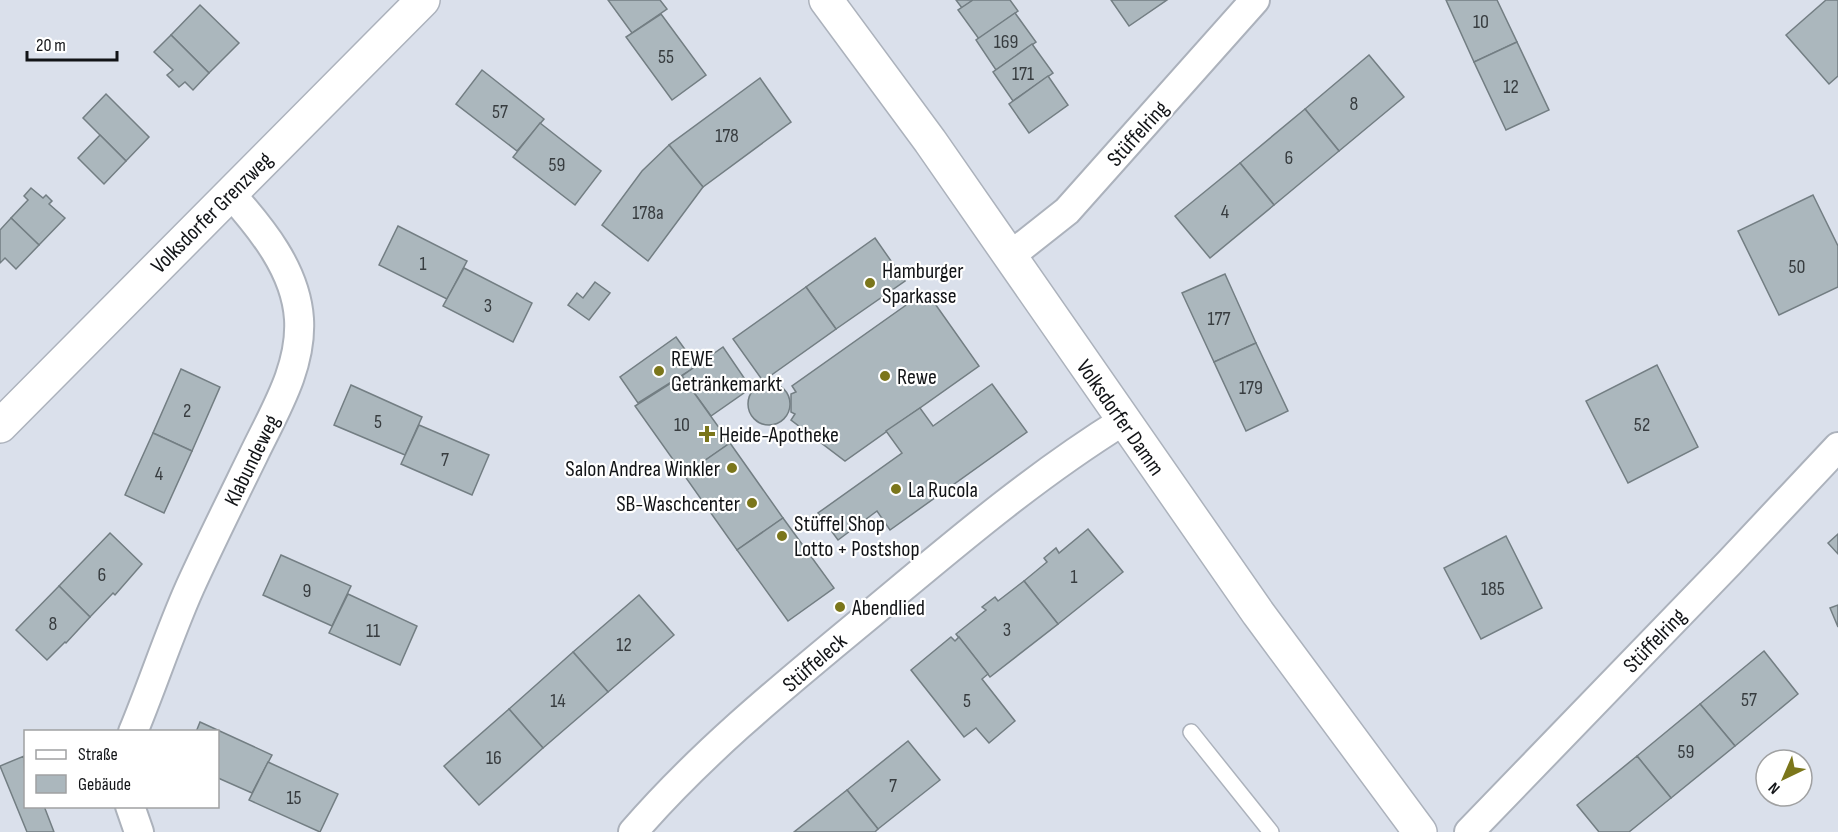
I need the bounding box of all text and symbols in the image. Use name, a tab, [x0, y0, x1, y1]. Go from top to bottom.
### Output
house number: 10	[1473, 10, 1489, 34]
scale bar	[27, 24, 117, 62]
house number: 169	[994, 30, 1018, 54]
text: 20 m	[36, 35, 66, 56]
house number: 55	[658, 45, 674, 69]
house number: 171	[1012, 62, 1034, 86]
house number: 12	[1503, 75, 1519, 99]
house number: 8	[1350, 92, 1358, 116]
street label: Stüffelring	[1102, 95, 1175, 172]
house number: 57	[492, 100, 508, 124]
house number: 178	[715, 124, 739, 148]
street label: Volksdorfer Grenzweg	[146, 146, 279, 279]
house number: 6	[1285, 146, 1293, 170]
house number: 59	[549, 153, 565, 177]
house number: 4	[1221, 200, 1229, 224]
house number: 178a	[632, 201, 664, 225]
house number: 1	[420, 252, 427, 276]
house number: 50	[1789, 255, 1805, 279]
place label: Hamburger Sparkasse	[882, 258, 964, 310]
marker: Hamburger Sparkasse	[863, 276, 877, 290]
house number: 3	[484, 294, 492, 318]
house number: 177	[1208, 307, 1231, 331]
place label: REWE Getränkemarkt	[671, 346, 783, 398]
street label: Volksdorfer Damm	[1070, 355, 1170, 481]
marker: REWE Getränkemarkt	[652, 364, 666, 378]
place label: Rewe	[897, 364, 937, 391]
marker: Rewe	[878, 369, 892, 383]
house number: 179	[1239, 376, 1263, 400]
house number: 2	[183, 399, 191, 423]
street label: Klabundeweg	[219, 410, 286, 511]
house number: 5	[374, 410, 382, 434]
house number: 10	[674, 413, 690, 437]
house number: 52	[1634, 413, 1650, 437]
place label: Heide-Apotheke	[719, 422, 839, 449]
marker: Heide-Apotheke	[700, 427, 714, 441]
house number: 7	[441, 448, 449, 472]
place label: Salon Andrea Winkler	[565, 456, 720, 483]
marker: Salon Andrea Winkler	[725, 461, 739, 475]
house number: 4	[155, 462, 163, 486]
place label: La Rucola	[908, 477, 978, 504]
marker: La Rucola	[889, 482, 903, 496]
place label: SB-Waschcenter	[616, 491, 740, 518]
marker: SB-Waschcenter	[745, 496, 759, 510]
place label: Stüffel Shop Lotto + Postshop	[794, 511, 920, 563]
marker: Stüffel Shop Lotto + Postshop	[775, 529, 789, 543]
house number: 6	[98, 563, 106, 587]
house number: 1	[1071, 565, 1078, 589]
house number: 185	[1481, 577, 1505, 601]
house number: 9	[303, 579, 311, 603]
place label: Abendlied	[851, 595, 925, 622]
marker: Abendlied	[833, 600, 847, 614]
street label: Stüffelring	[1618, 603, 1692, 679]
house number: 8	[49, 612, 57, 636]
house number: 3	[1003, 618, 1011, 642]
house number: 11	[366, 619, 380, 643]
street label: Stüffeleck	[777, 627, 853, 698]
house number: 12	[616, 633, 632, 657]
house number: 57	[1741, 688, 1757, 712]
house number: 14	[550, 689, 566, 713]
house number: 5	[963, 689, 971, 713]
legend	[24, 730, 219, 808]
house number: 59	[1678, 740, 1694, 764]
text: Straße	[78, 744, 118, 765]
house number: 16	[486, 746, 502, 770]
north arrow	[1754, 748, 1814, 808]
text: Gebäude	[78, 774, 131, 795]
house number: 7	[889, 774, 897, 798]
text: N	[1765, 778, 1784, 798]
house number: 15	[286, 786, 302, 810]

